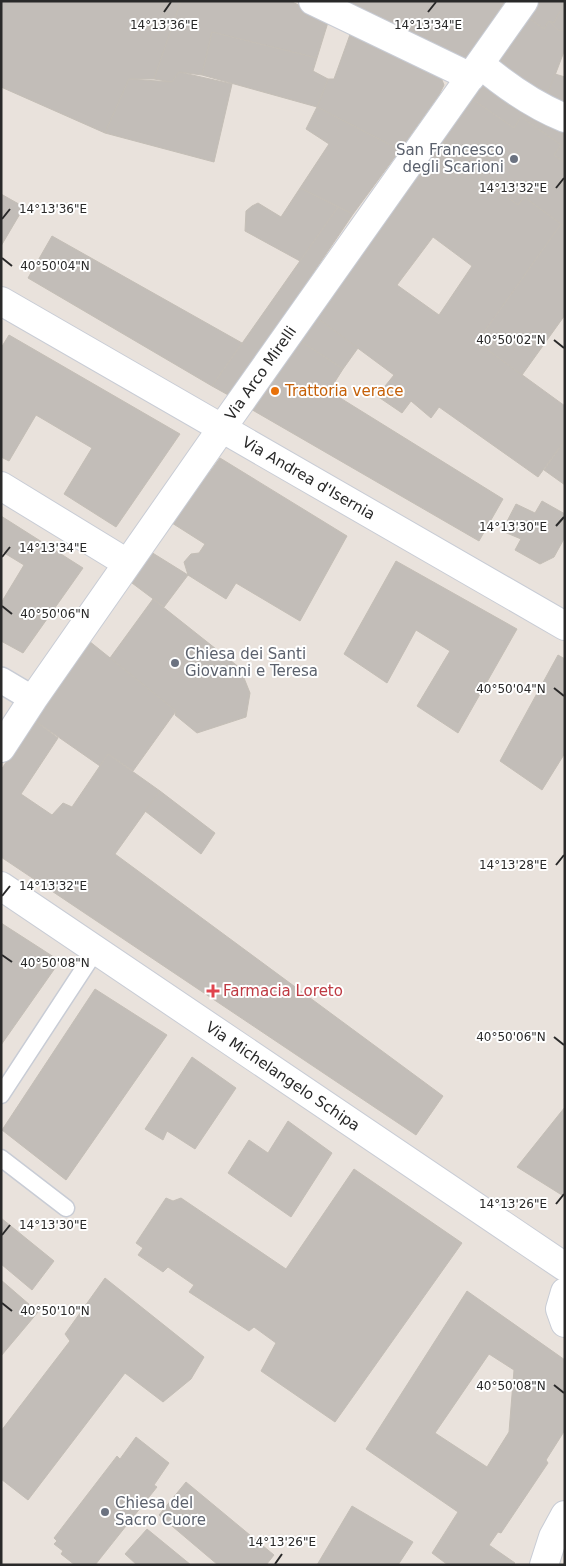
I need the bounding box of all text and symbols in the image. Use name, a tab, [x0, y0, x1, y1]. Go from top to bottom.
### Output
text: 14°13'36"E	[130, 18, 198, 32]
text: 14°13'34"E	[394, 18, 462, 32]
place label: San Francesco degli Scarioni	[396, 141, 504, 176]
marker: San Francesco degli Scarioni	[508, 153, 520, 165]
text: 14°13'32"E	[479, 181, 547, 195]
text: 14°13'36"E	[19, 202, 87, 216]
text: 40°50'04"N	[20, 259, 90, 273]
street label: Via Arco Mirelli	[221, 323, 300, 424]
text: 40°50'02"N	[476, 333, 546, 347]
place label: Trattoria verace	[284, 382, 404, 400]
marker: Trattoria verace	[269, 385, 281, 397]
street label: Via Andrea d'Isernia	[239, 433, 378, 524]
text: 14°13'30"E	[479, 520, 547, 534]
text: 14°13'34"E	[19, 541, 87, 555]
text: 40°50'06"N	[20, 607, 90, 621]
place label: Chiesa dei Santi Giovanni e Teresa	[185, 645, 318, 680]
marker: Chiesa dei Santi Giovanni e Teresa	[169, 657, 181, 669]
text: 40°50'04"N	[476, 682, 546, 696]
text: 14°13'28"E	[479, 858, 547, 872]
text: 14°13'32"E	[19, 879, 87, 893]
text: 40°50'08"N	[20, 956, 90, 970]
place label: Farmacia Loreto	[223, 982, 343, 1000]
marker: Farmacia Loreto	[207, 985, 219, 997]
street label: Via Michelangelo Schipa	[202, 1018, 363, 1135]
text: 40°50'06"N	[476, 1030, 546, 1044]
text: 14°13'26"E	[479, 1197, 547, 1211]
text: 14°13'30"E	[19, 1218, 87, 1232]
text: 40°50'10"N	[20, 1304, 90, 1318]
text: 40°50'08"N	[476, 1379, 546, 1393]
place label: Chiesa del Sacro Cuore	[115, 1494, 206, 1529]
marker: Chiesa del Sacro Cuore	[99, 1506, 111, 1518]
text: 14°13'26"E	[248, 1535, 316, 1549]

